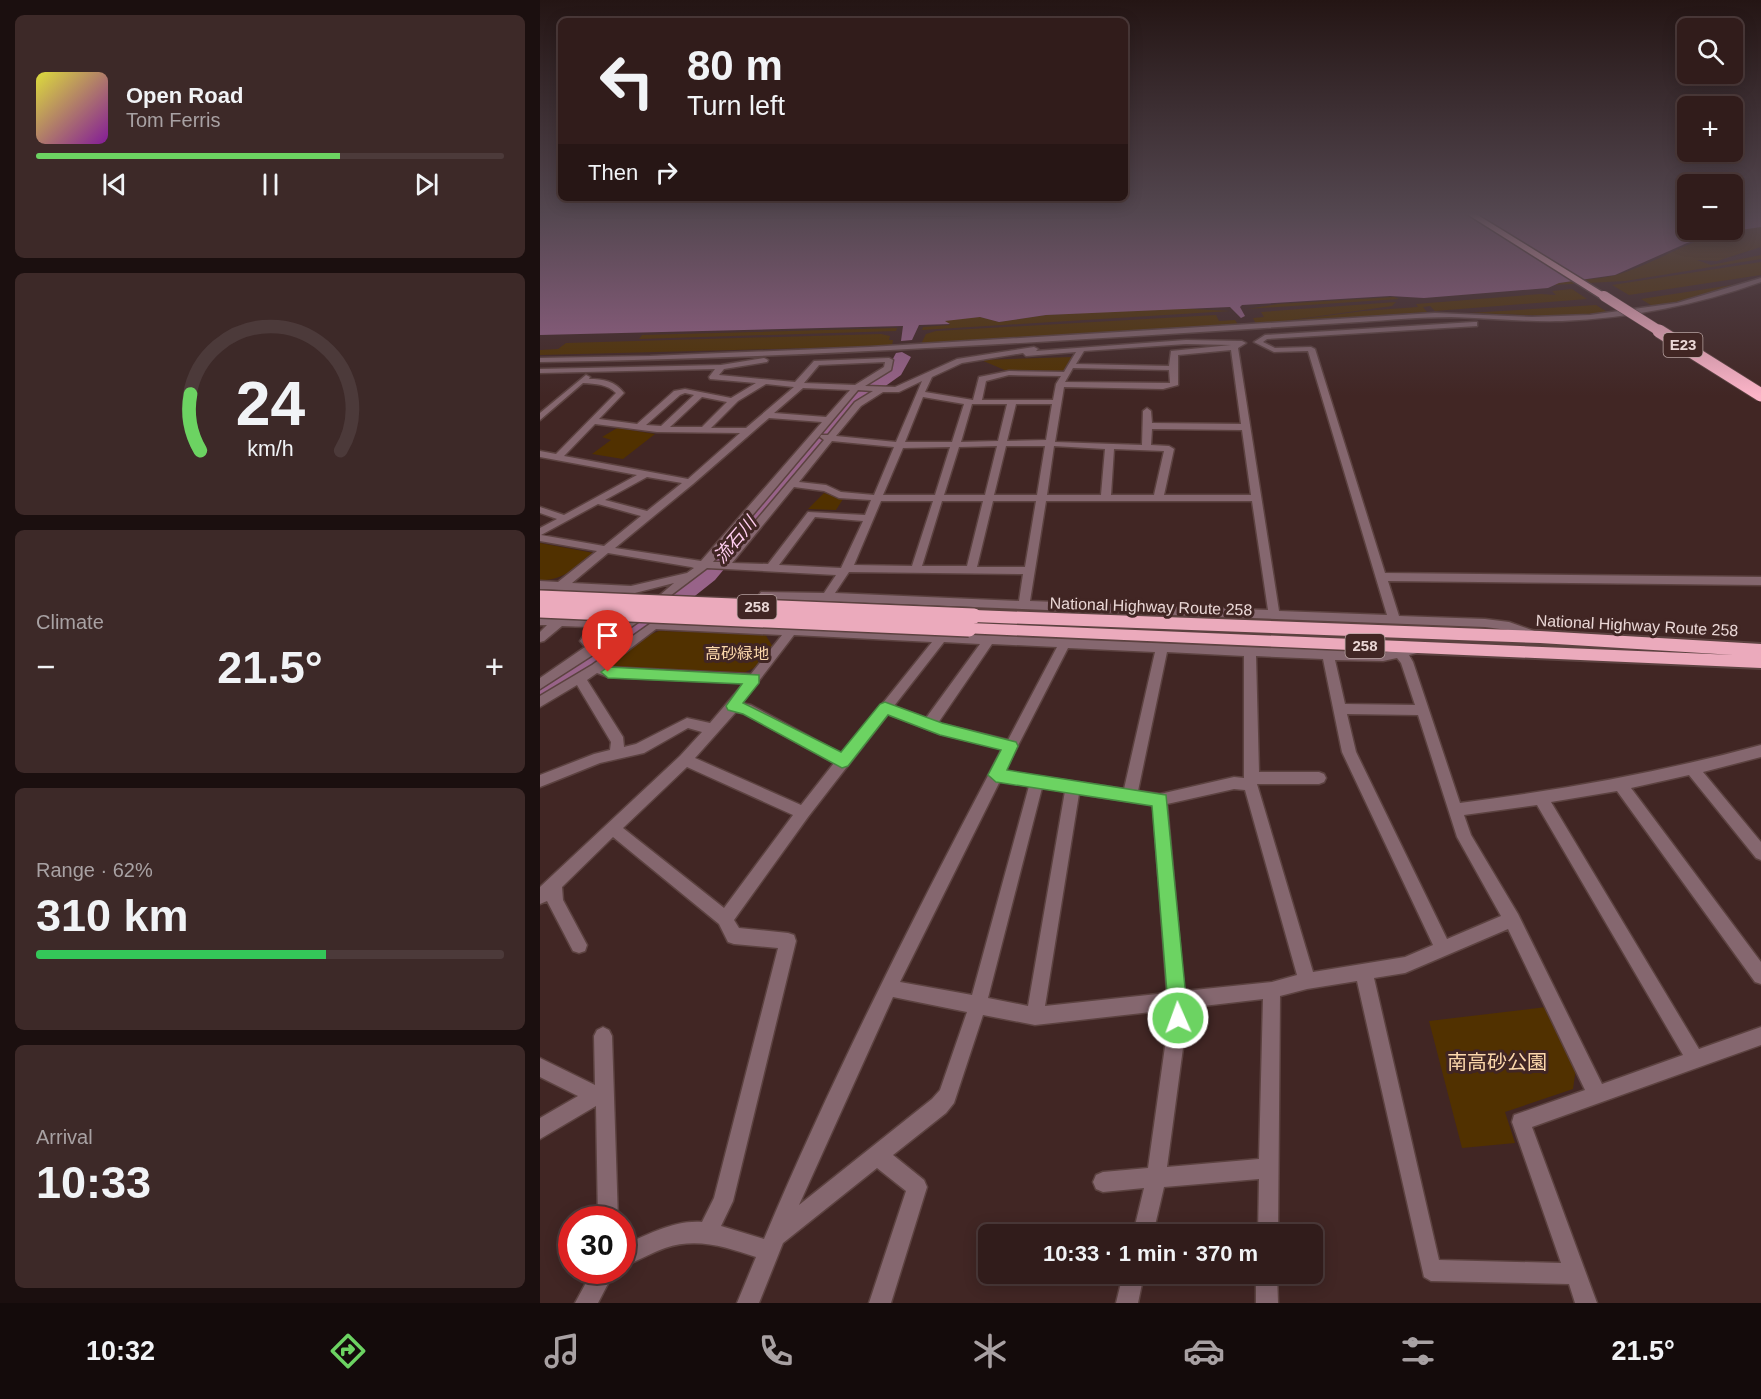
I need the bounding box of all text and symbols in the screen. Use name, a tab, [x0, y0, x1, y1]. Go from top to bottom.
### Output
map controls	[1677, 18, 1743, 240]
button: search	[1677, 18, 1743, 84]
icon: left	[588, 42, 666, 120]
text: 80 m	[687, 42, 783, 89]
text: Open Road	[126, 83, 243, 108]
text: Turn left	[687, 91, 785, 121]
button: +	[1677, 96, 1743, 162]
text: Tom Ferris	[126, 109, 220, 131]
icon: right	[650, 156, 683, 189]
text: Then	[588, 160, 638, 185]
icon: previous	[98, 168, 131, 201]
icon: pause	[254, 168, 287, 201]
icon: next	[410, 168, 443, 201]
button: −	[1677, 174, 1743, 240]
road number: E23	[1664, 333, 1702, 357]
text: 24	[235, 369, 305, 438]
text: km/h	[247, 437, 293, 461]
water label: 流石川	[710, 511, 761, 567]
street label: National Highway Route 258	[1049, 594, 1253, 619]
road number: 258	[738, 595, 776, 619]
pin	[582, 610, 633, 672]
text: Climate	[36, 611, 104, 633]
street label: National Highway Route 258	[1535, 612, 1739, 639]
icon: arrive	[591, 619, 624, 652]
road number: 258	[1346, 634, 1384, 658]
text: 21.5°	[217, 642, 323, 693]
park label: 高砂緑地	[705, 645, 769, 662]
text: −	[36, 648, 55, 685]
text: +	[485, 648, 504, 685]
text: Range · 62%	[36, 859, 153, 881]
text: 310 km	[36, 890, 189, 941]
position arrow	[1146, 986, 1210, 1050]
park label: 南高砂公園	[1447, 1051, 1547, 1073]
text: Arrival	[36, 1126, 93, 1148]
text: 10:33	[36, 1157, 151, 1208]
speed limit sign: 30	[558, 1206, 636, 1284]
text: 10:33 · 1 min · 370 m	[1043, 1241, 1258, 1266]
icon: directions	[327, 1330, 369, 1372]
icon: music	[541, 1330, 583, 1372]
icon: phone	[755, 1330, 797, 1372]
icon: climate	[969, 1330, 1011, 1372]
icon: car	[1183, 1330, 1225, 1372]
icon: filters	[1397, 1330, 1439, 1372]
text: 10:32	[86, 1336, 155, 1366]
text: 21.5°	[1612, 1336, 1675, 1366]

